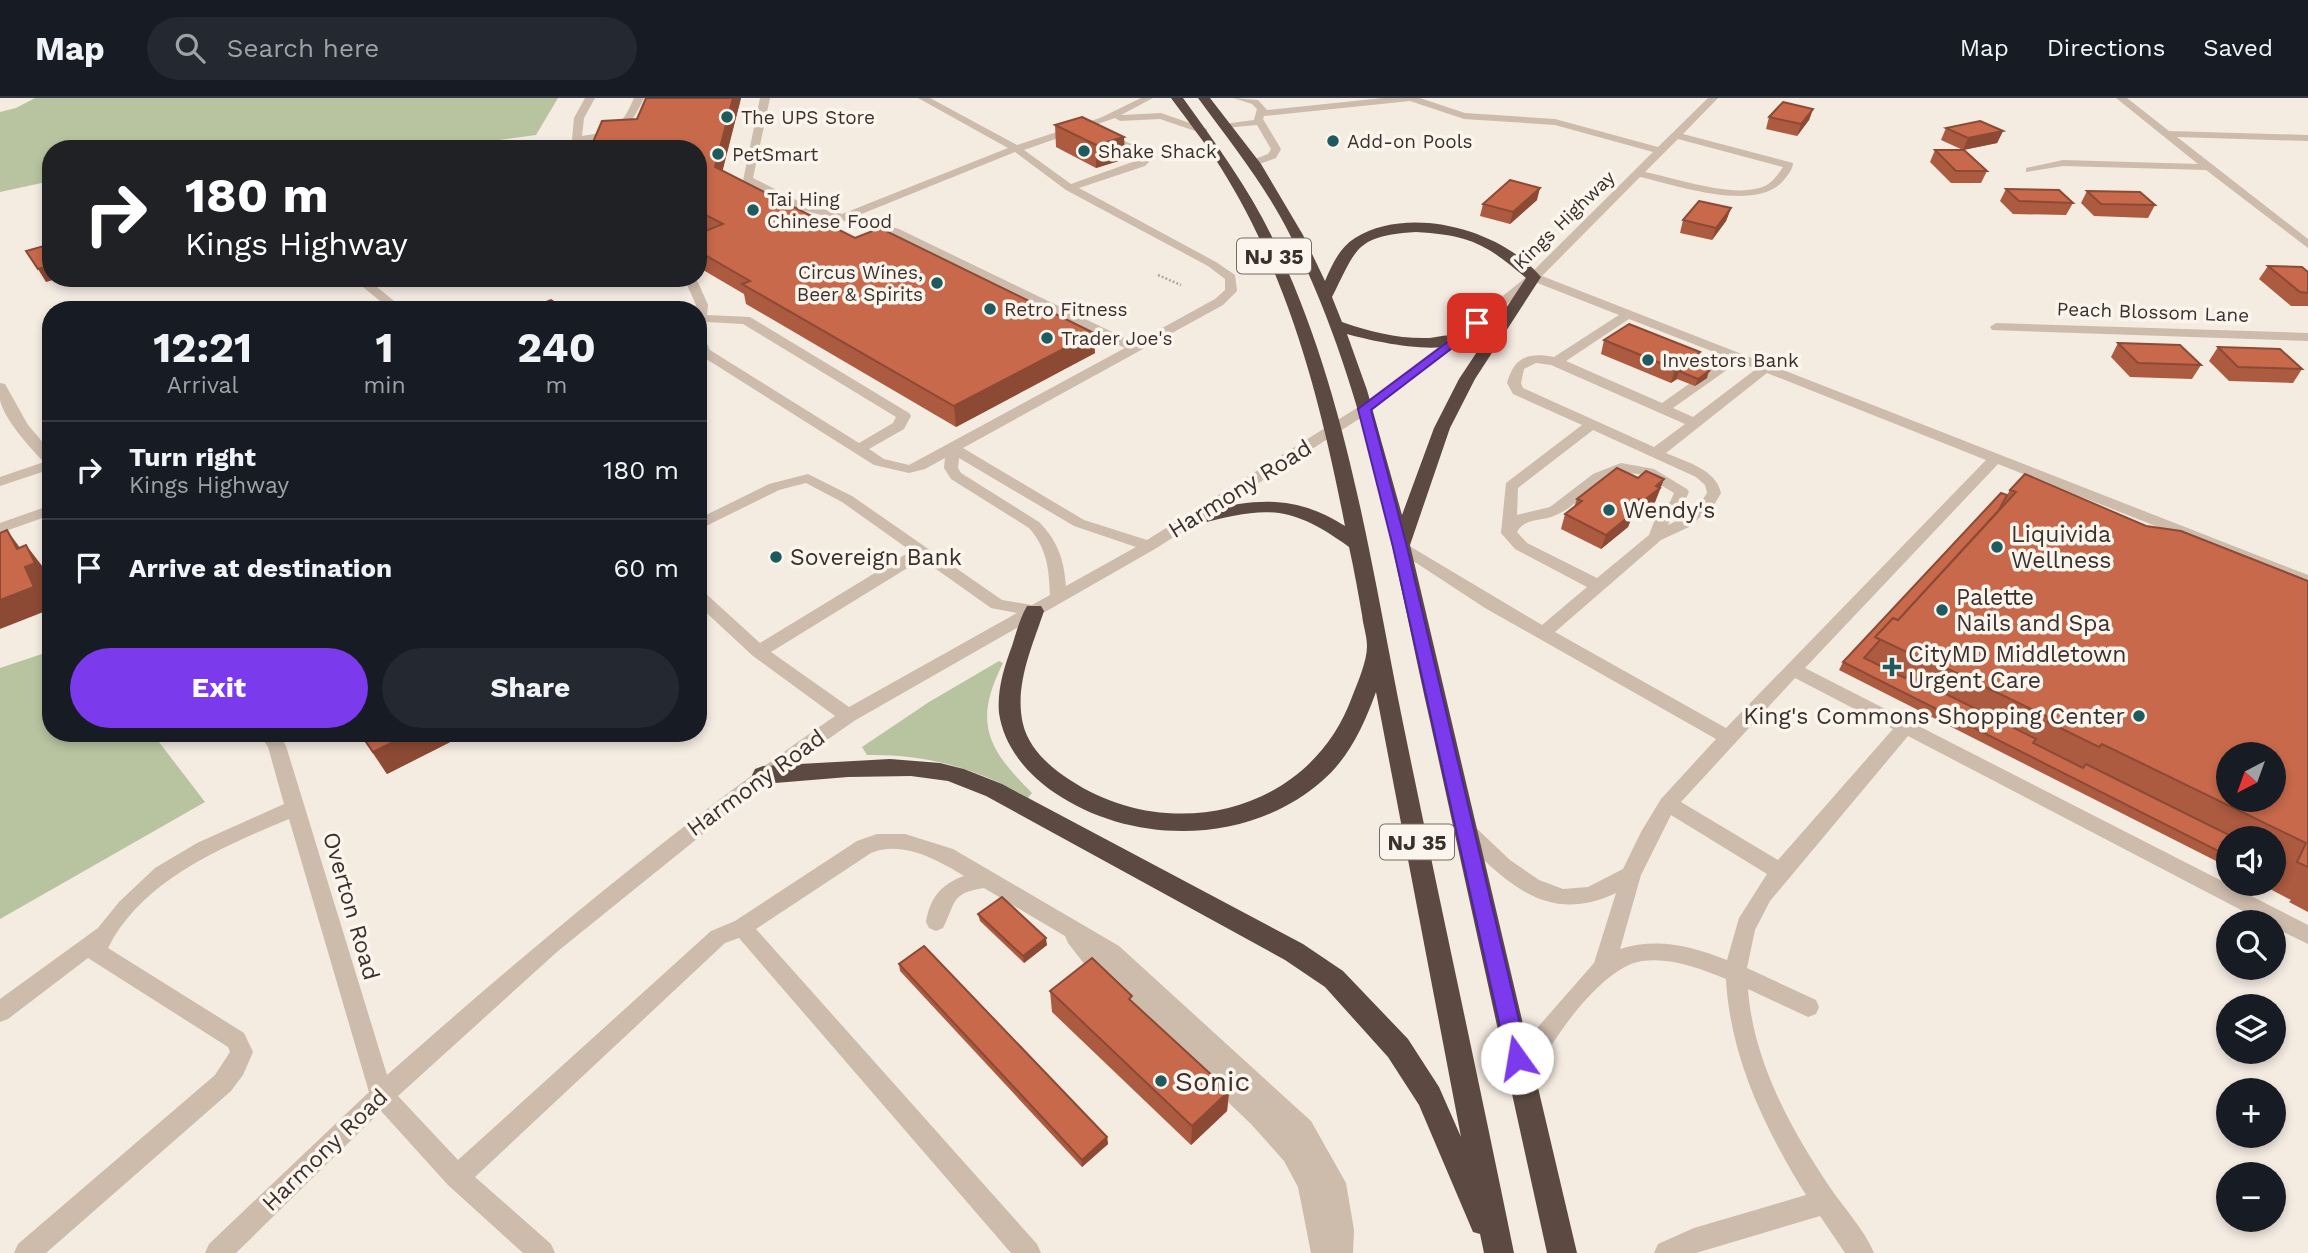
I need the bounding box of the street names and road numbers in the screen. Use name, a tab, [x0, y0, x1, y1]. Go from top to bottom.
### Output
street label: Kings Highway	[1508, 166, 1620, 274]
road number: NJ 35	[1237, 238, 1311, 274]
street label: Peach Blossom Lane	[2056, 297, 2250, 327]
street label: Harmony Road	[1163, 434, 1317, 544]
street label: Harmony Road	[682, 724, 830, 842]
road number: NJ 35	[1380, 824, 1454, 860]
street label: Overton Road	[317, 829, 385, 983]
street label: Harmony Road	[257, 1083, 393, 1217]

